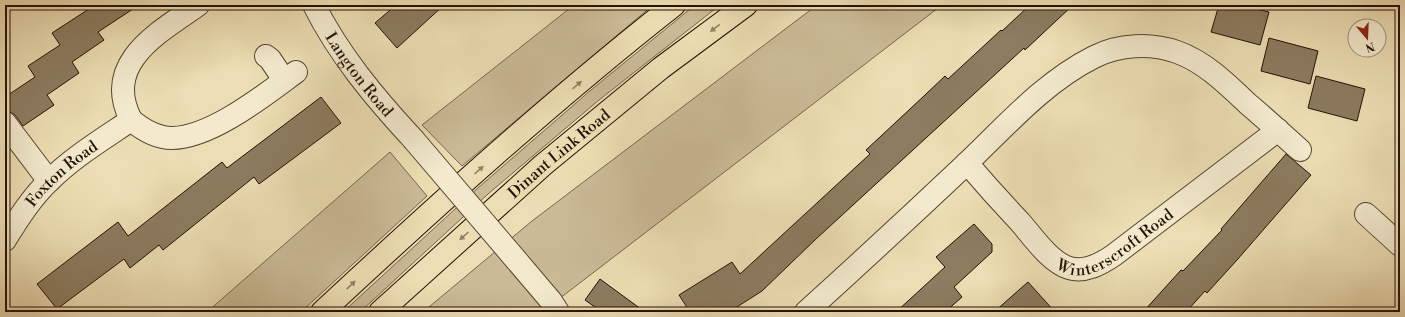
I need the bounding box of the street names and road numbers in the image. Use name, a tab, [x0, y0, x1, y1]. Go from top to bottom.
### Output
street label: Langton Road	[320, 29, 397, 121]
street label: Dinant Link Road	[504, 105, 615, 203]
street label: Foxton Road	[21, 136, 102, 211]
street label: Winterscroft Road	[1052, 205, 1177, 281]

